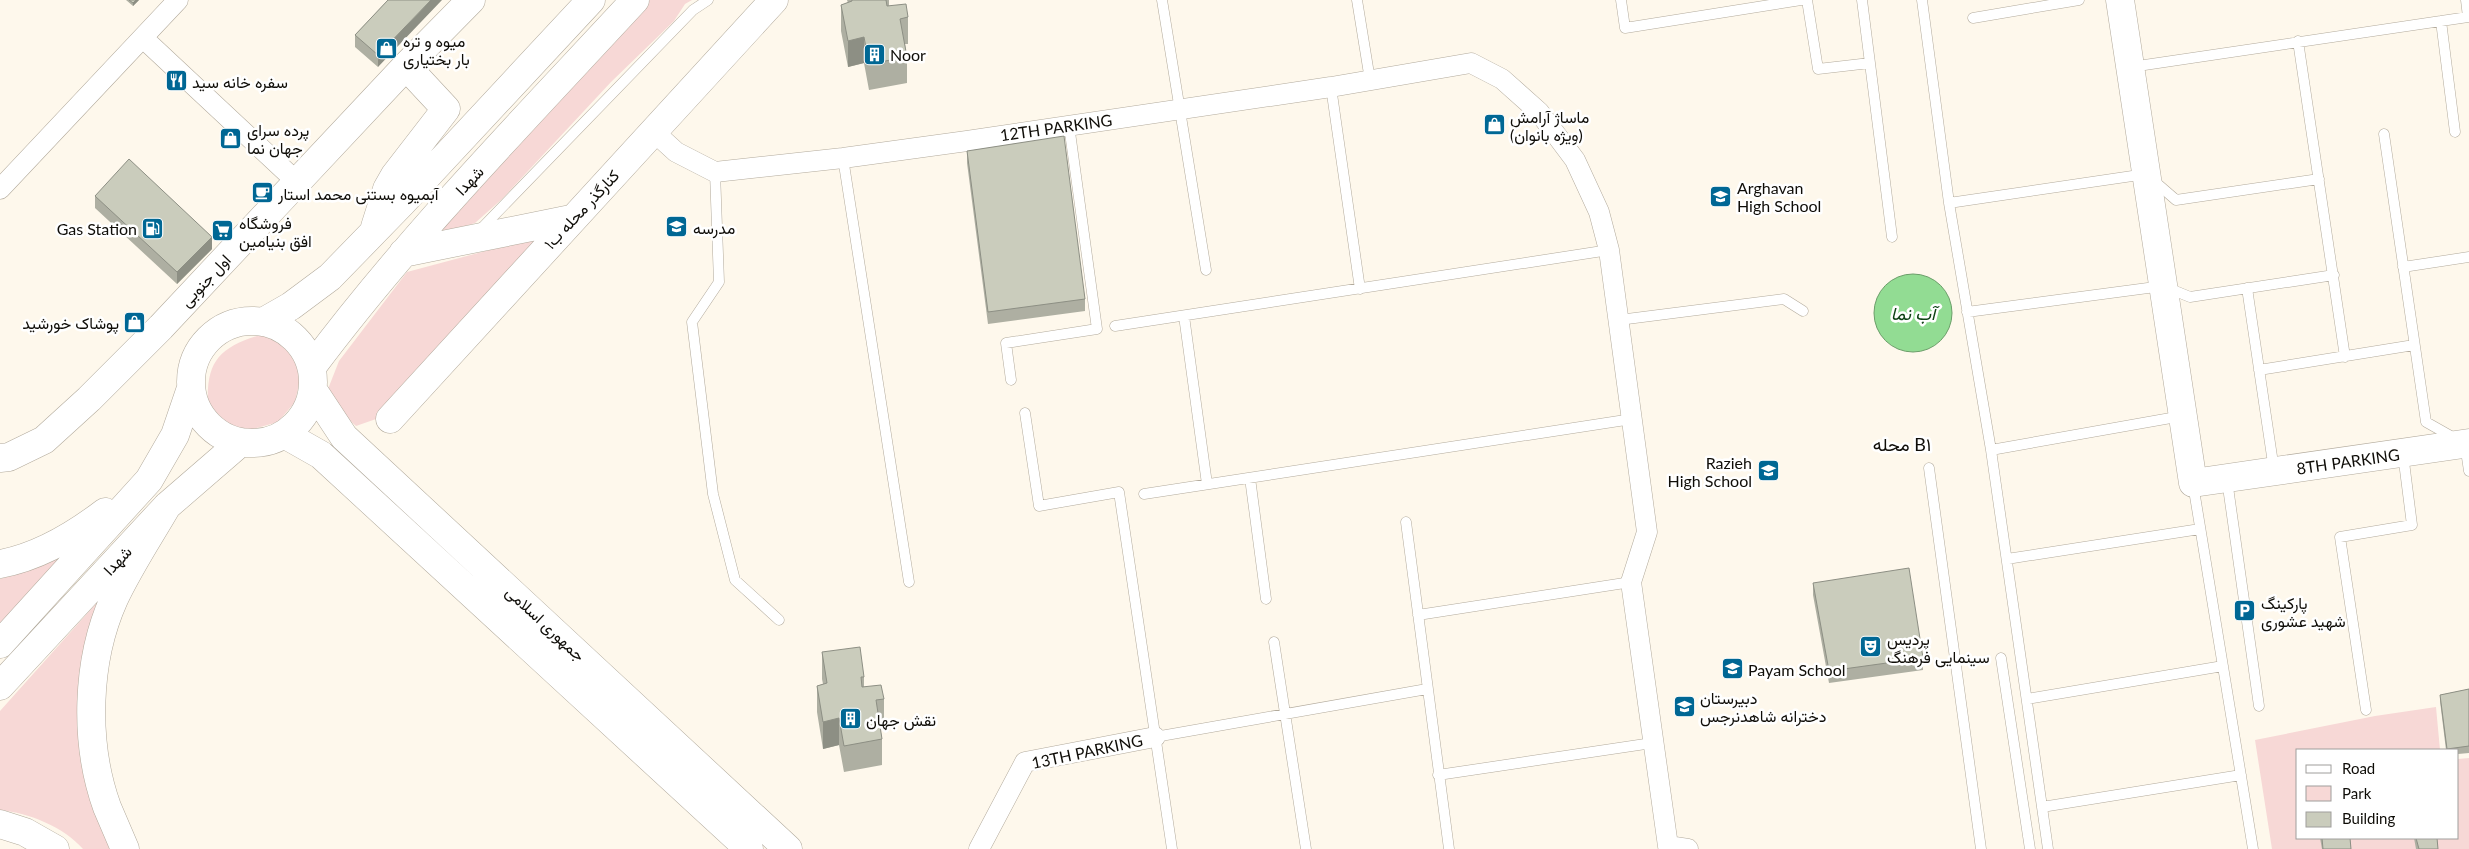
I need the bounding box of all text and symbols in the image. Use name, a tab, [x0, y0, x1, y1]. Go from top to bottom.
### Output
place label: میوه و تره بار بختیاری	[403, 31, 470, 70]
shop icon: میوه و تره بار بختیاری	[375, 37, 399, 61]
building icon: Noor	[862, 42, 886, 66]
place label: Noor	[890, 45, 926, 64]
restaurant icon: سفره خانه سید	[164, 69, 188, 93]
place label: سفره خانه سید	[192, 72, 288, 93]
place label: ماساژ آرامش (ویژه بانوان)	[1510, 107, 1589, 146]
street label: 12TH PARKING	[999, 110, 1113, 144]
shop icon: ماساژ آرامش (ویژه بانوان)	[1482, 113, 1506, 137]
place label: پرده سرای جهان نما	[247, 120, 309, 159]
shop icon: پرده سرای جهان نما	[219, 126, 243, 150]
street label: شهدا	[451, 162, 489, 200]
street label: کنارگذر محله ب۱	[539, 165, 624, 254]
place label: Arghavan High School	[1737, 178, 1821, 215]
cafe icon: آبمیوه بستنی محمد استار	[250, 181, 274, 205]
place label: آبمیوه بستنی محمد استار	[277, 184, 440, 205]
school or university icon: Arghavan High School	[1709, 184, 1733, 208]
place label: فروشگاه افق بنیامین	[239, 213, 312, 252]
school or university icon: مدرسه	[665, 215, 689, 239]
fuel station icon: Gas Station	[141, 216, 165, 240]
place label: مدرسه	[693, 218, 735, 239]
place label: Gas Station	[57, 219, 137, 238]
supermarket icon: فروشگاه افق بنیامین	[211, 219, 235, 243]
street label: اول جنوبی	[176, 250, 236, 312]
water label: آب نما	[1891, 302, 1940, 324]
shop icon: پوشاک خورشید	[123, 310, 147, 334]
place label: پوشاک خورشید	[22, 313, 119, 335]
district label: محله B۱	[1873, 433, 1931, 455]
street label: 8TH PARKING	[2295, 444, 2401, 478]
place label: Razieh High School	[1668, 453, 1752, 490]
school or university icon: Razieh High School	[1756, 459, 1780, 483]
street label: شهدا	[99, 542, 137, 580]
street label: جمهوری اسلامی	[501, 582, 590, 666]
place label: پارکینگ شهید عشوری	[2261, 593, 2346, 632]
parking icon: پارکینگ شهید عشوری	[2233, 599, 2257, 623]
place label: پردیس سینمایی فرهنگ	[1887, 629, 1990, 668]
theatre icon: پردیس سینمایی فرهنگ	[1859, 635, 1883, 659]
school or university icon: Payam School	[1720, 657, 1744, 681]
place label: Payam School	[1748, 660, 1846, 679]
place label: دبیرستان دخترانه شاهدنرجس	[1700, 688, 1826, 727]
school or university icon: دبیرستان دخترانه شاهدنرجس	[1672, 694, 1696, 718]
building icon: نقش جهان	[838, 707, 862, 731]
place label: نقش جهان	[866, 710, 936, 731]
street label: 13TH PARKING	[1030, 730, 1144, 772]
legend	[2296, 749, 2459, 839]
text: Road	[2342, 759, 2375, 777]
text: Park	[2342, 784, 2372, 802]
text: Building	[2342, 809, 2395, 827]

